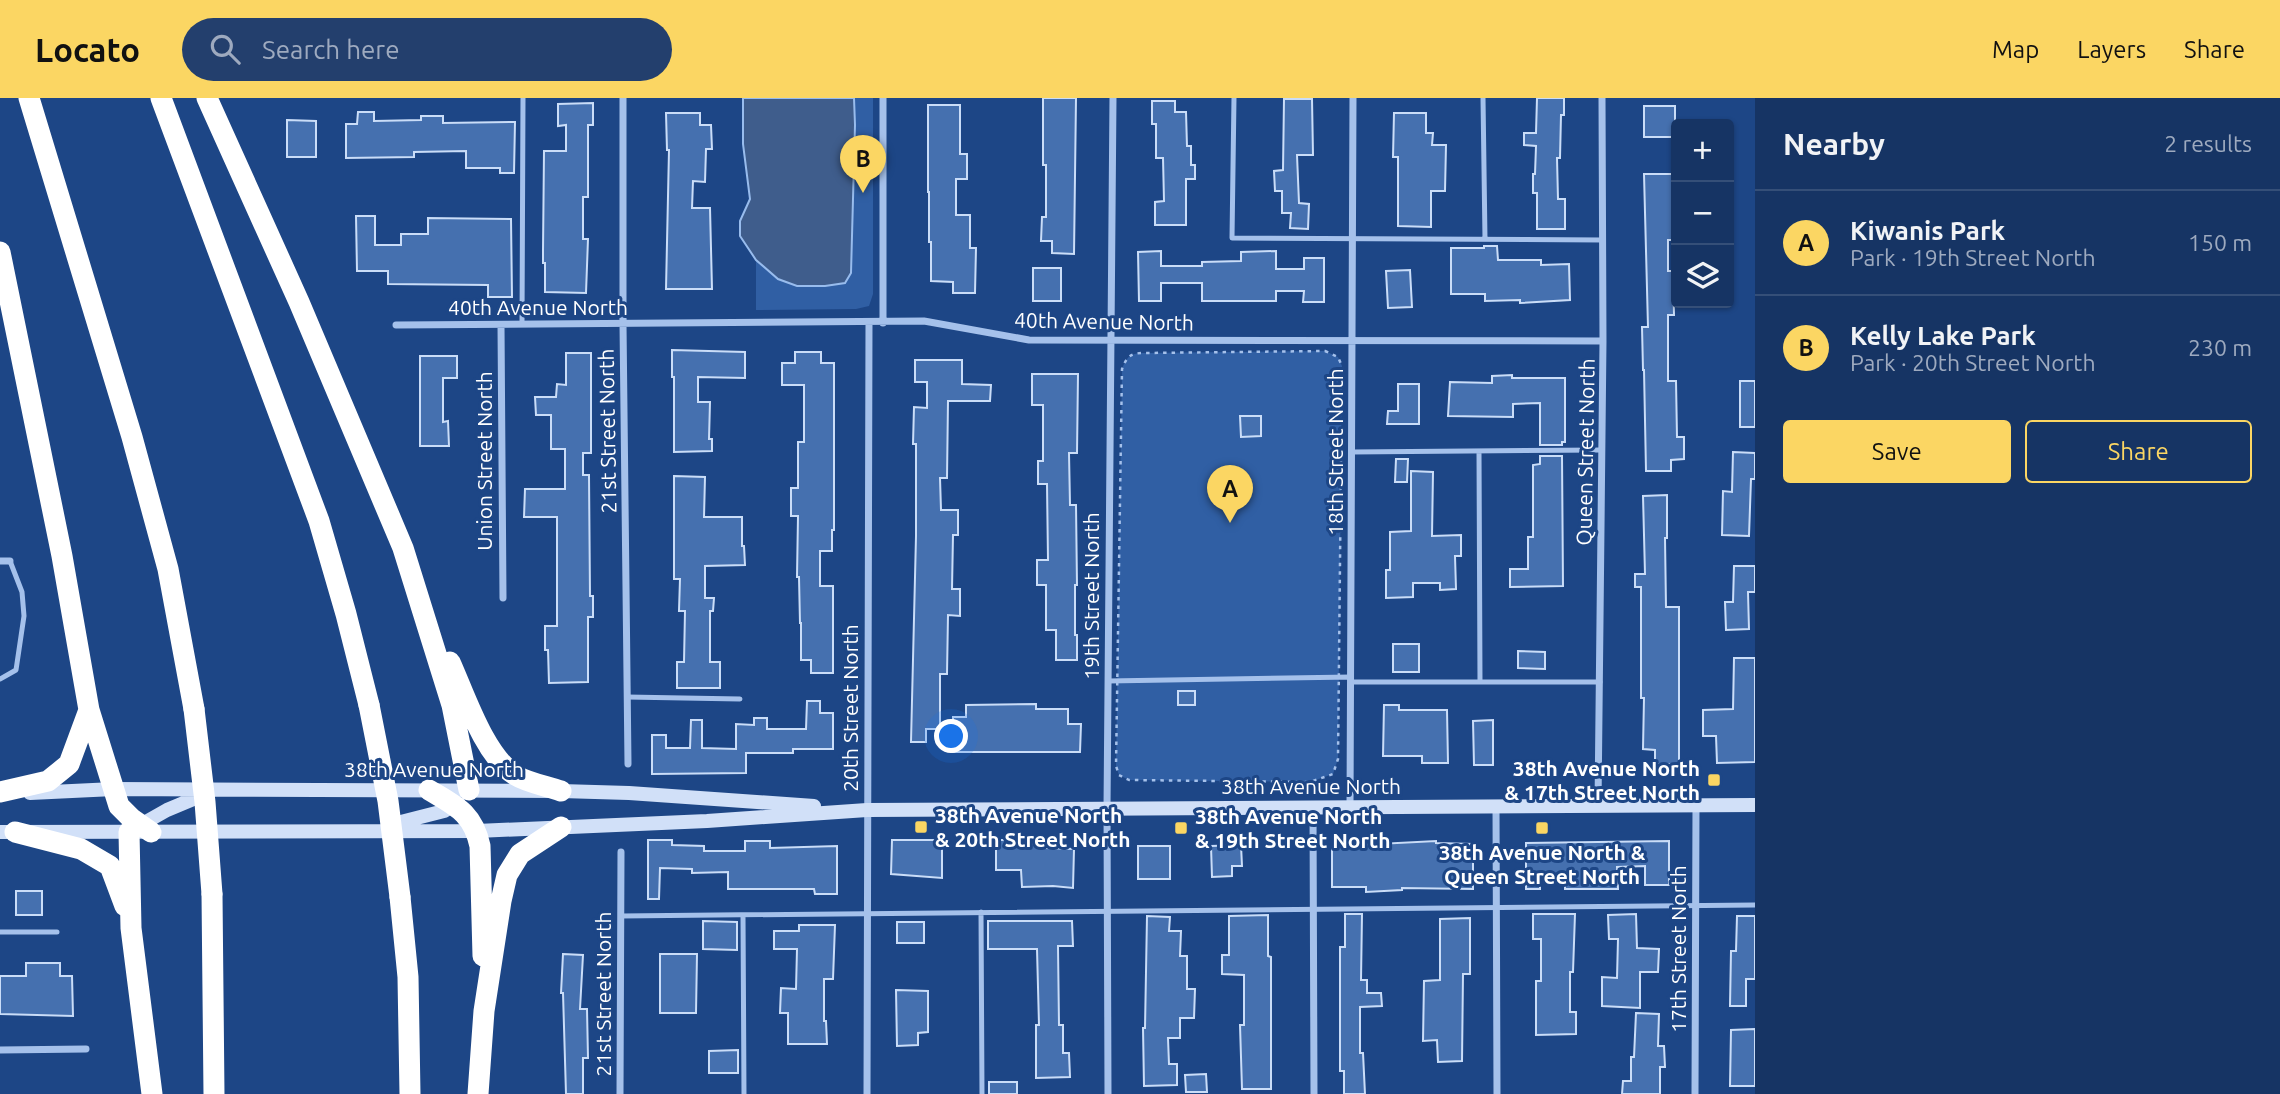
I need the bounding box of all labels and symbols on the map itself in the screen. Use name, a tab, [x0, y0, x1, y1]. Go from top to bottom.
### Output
pin: B	[840, 135, 886, 193]
street label: 40th Avenue North	[448, 295, 628, 319]
street label: 40th Avenue North	[1014, 307, 1194, 335]
street label: 21st Street North	[594, 348, 620, 514]
street label: Queen Street North	[1571, 358, 1599, 546]
street label: 18th Street North	[1323, 368, 1347, 536]
street label: Union Street North	[472, 371, 496, 551]
pin: A	[1207, 465, 1253, 523]
street label: 19th Street North	[1079, 512, 1103, 680]
street label: 20th Street North	[838, 624, 862, 792]
your location	[934, 719, 968, 753]
place label: 38th Avenue North & 17th Street North	[1505, 756, 1700, 804]
street label: 38th Avenue North	[344, 757, 524, 781]
marker: 38th Avenue North & 17th Street North	[1706, 772, 1722, 788]
street label: 38th Avenue North	[1221, 774, 1401, 798]
place label: 38th Avenue North & 20th Street North	[935, 803, 1130, 851]
place label: 38th Avenue North & 19th Street North	[1195, 804, 1390, 852]
marker: 38th Avenue North & 20th Street North	[913, 819, 929, 835]
marker: 38th Avenue North & 19th Street North	[1173, 820, 1189, 836]
marker: 38th Avenue North & Queen Street North	[1534, 820, 1550, 836]
place label: 38th Avenue North & Queen Street North	[1439, 840, 1646, 888]
street label: 17th Street North	[1666, 865, 1690, 1033]
street label: 21st Street North	[591, 912, 615, 1076]

